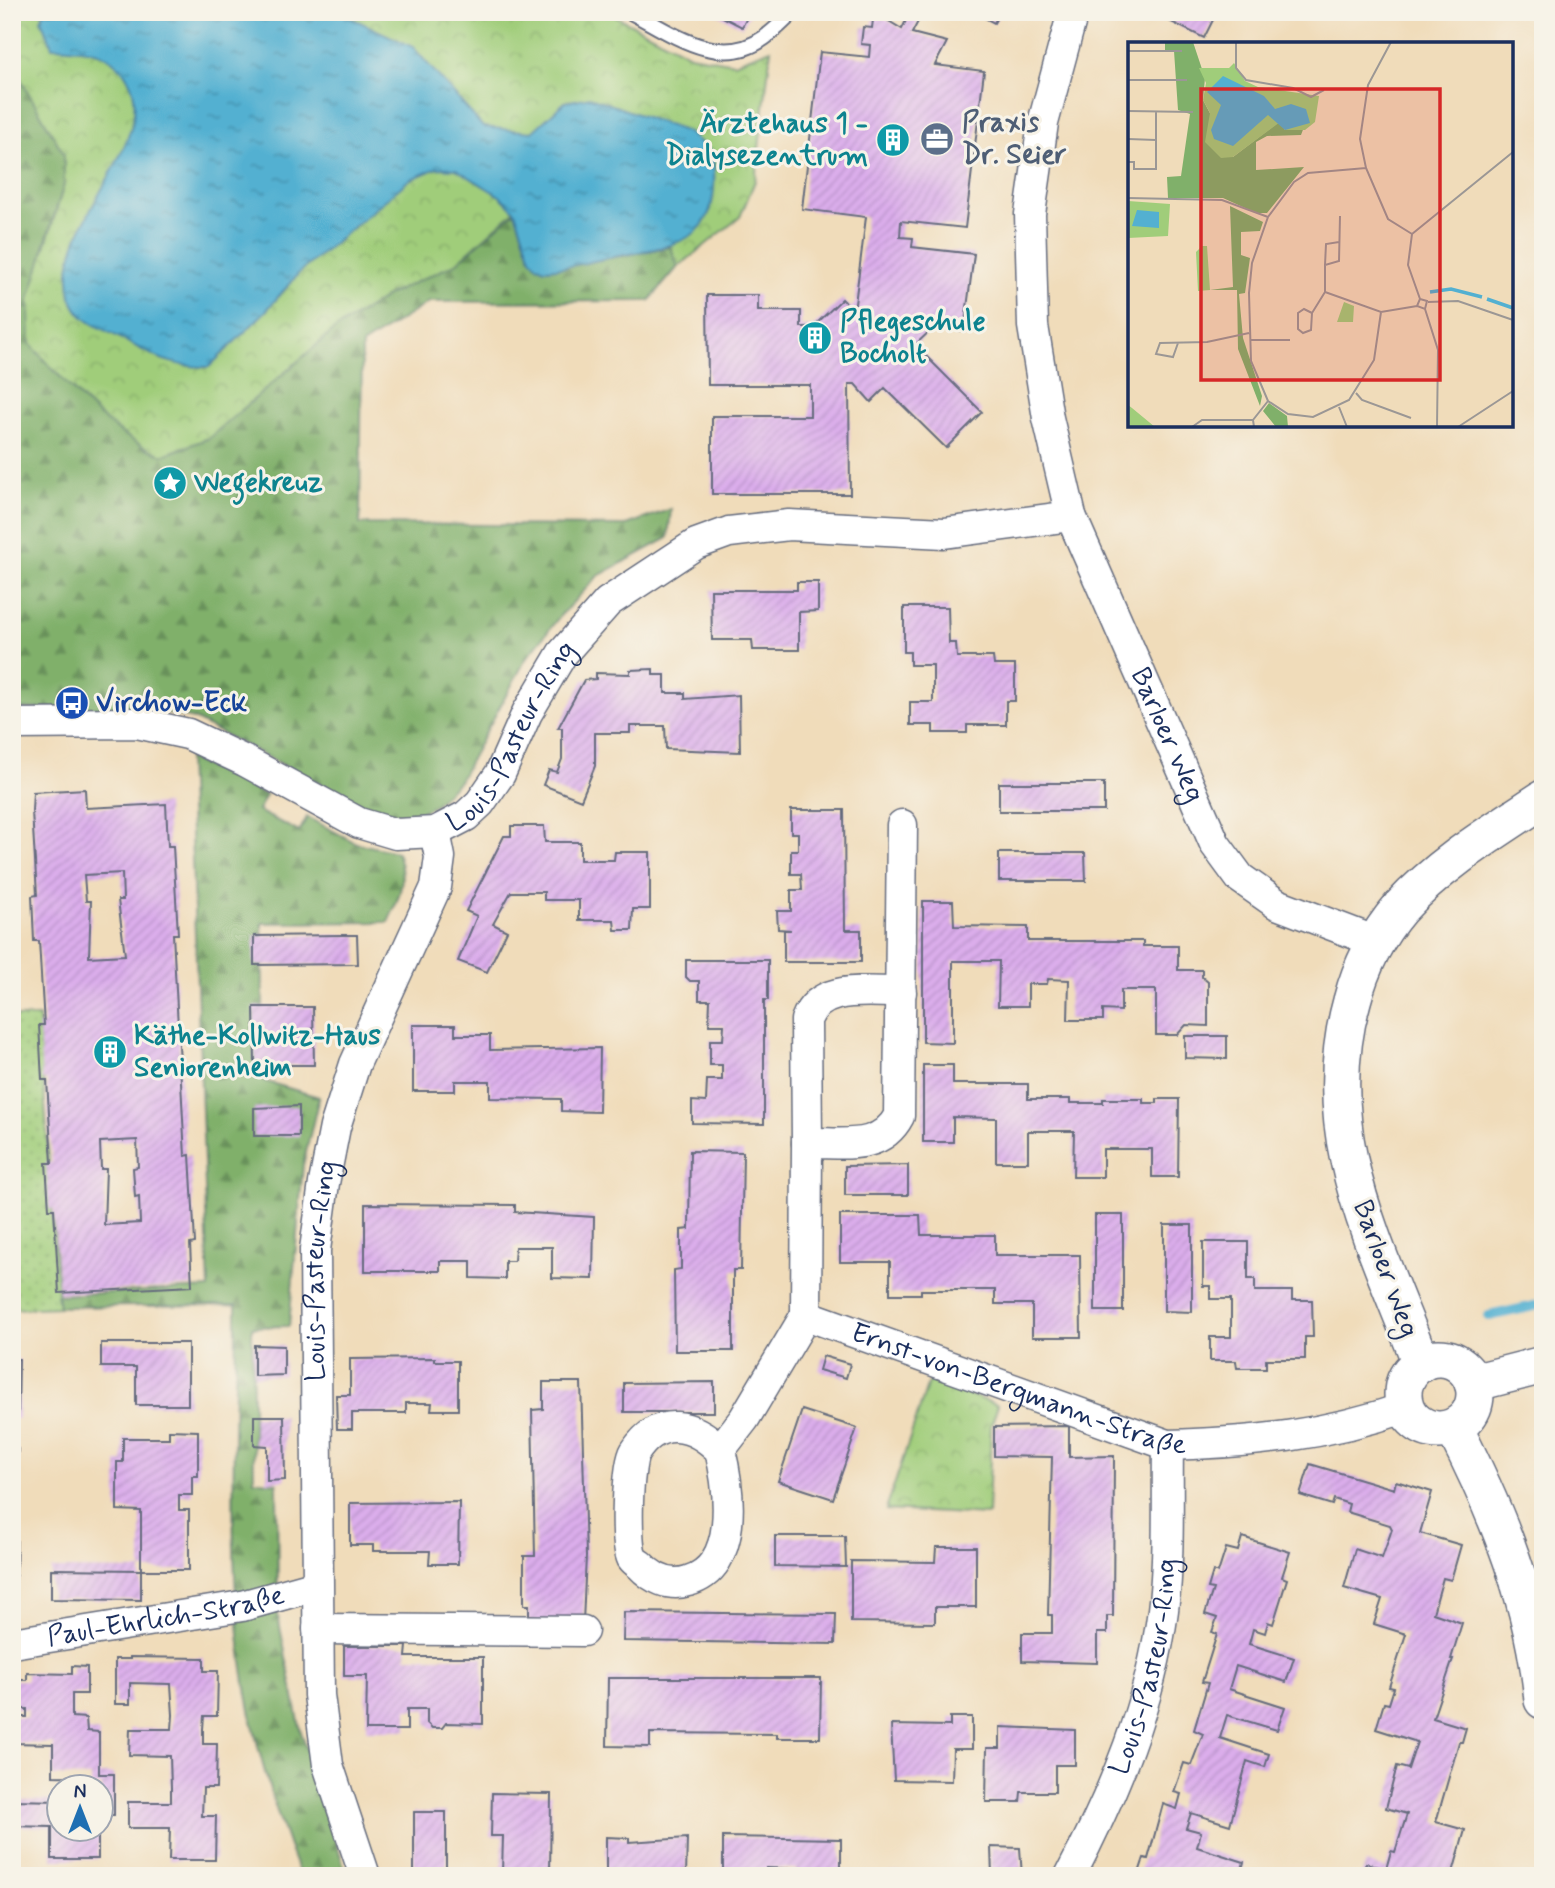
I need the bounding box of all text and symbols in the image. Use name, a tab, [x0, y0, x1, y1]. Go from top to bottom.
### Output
inset map	[1128, 42, 1513, 427]
place label: Praxis Dr. Seier	[962, 105, 1067, 174]
place label: Ärztehaus 1 - Dialysezentrum	[666, 106, 868, 175]
office icon: Praxis Dr. Seier	[918, 120, 956, 158]
building icon: Ärztehaus 1 - Dialysezentrum	[874, 121, 912, 159]
place label: Pflegeschule Bocholt	[840, 304, 986, 373]
building icon: Pflegeschule Bocholt	[796, 319, 834, 357]
place icon: Wegekreuz	[151, 464, 189, 502]
place label: Wegekreuz	[194, 465, 323, 505]
street label: Louis-Pasteur-Ring	[440, 632, 586, 841]
street label: Barloer Weg	[1121, 662, 1213, 809]
bus stop icon: Virchow-Eck	[53, 684, 91, 722]
place label: Virchow-Eck	[96, 685, 247, 722]
place label: Käthe-Kollwitz-Haus Seniorenheim	[134, 1018, 381, 1087]
building icon: Käthe-Kollwitz-Haus Seniorenheim	[91, 1033, 129, 1071]
street label: Louis-Pasteur-Ring	[296, 1157, 348, 1382]
street label: Barloer Weg	[1341, 1195, 1427, 1343]
street label: Ernst-von-Bergmann-Straße	[846, 1314, 1186, 1464]
street label: Louis-Pasteur-Ring	[1101, 1558, 1188, 1780]
street label: Paul-Ehrlich-Straße	[44, 1577, 289, 1656]
north arrow	[46, 1772, 116, 1842]
text: N	[74, 1780, 86, 1805]

